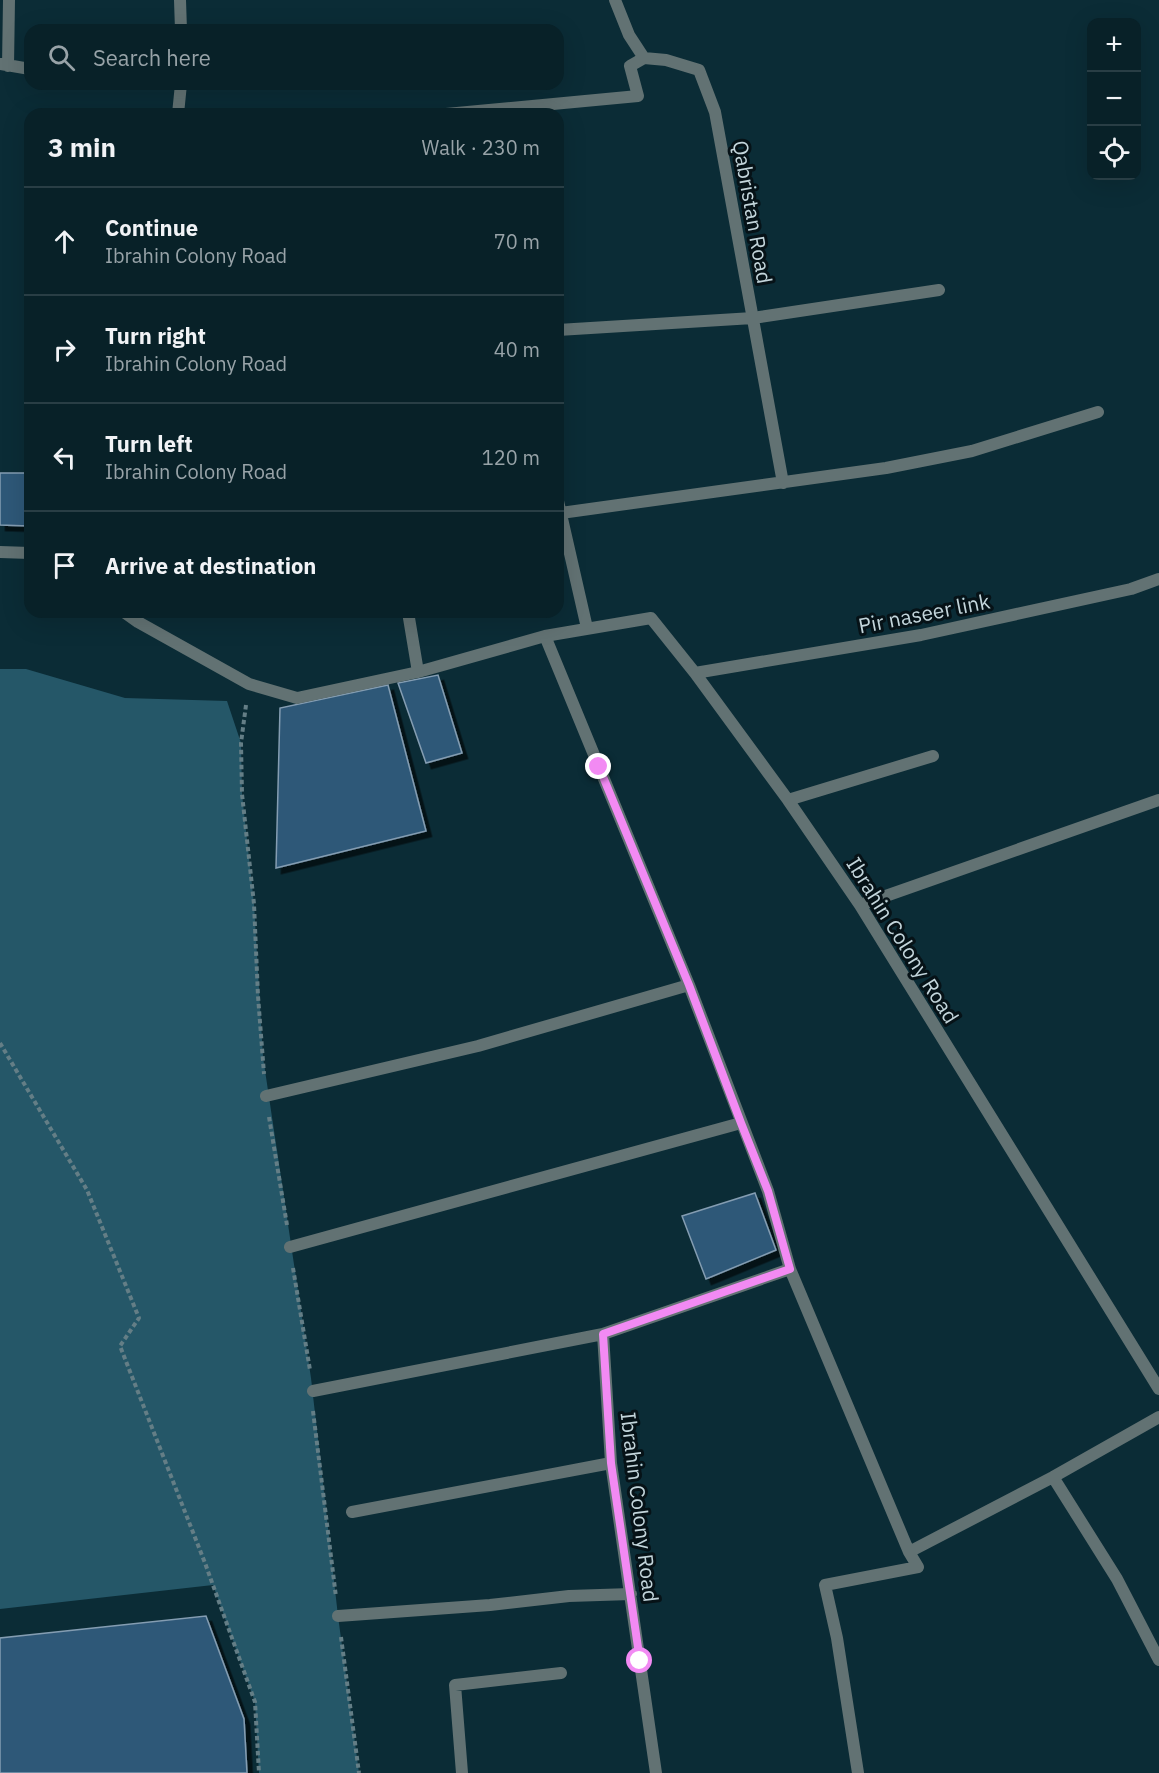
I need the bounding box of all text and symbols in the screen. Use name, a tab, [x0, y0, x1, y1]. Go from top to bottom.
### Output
map controls	[1087, 18, 1141, 180]
button: +	[1087, 18, 1141, 72]
search box	[24, 24, 564, 90]
icon: search	[45, 41, 78, 74]
text: Search here	[93, 43, 211, 72]
button: −	[1087, 72, 1141, 126]
button: locate	[1087, 126, 1141, 180]
text: 3 min	[48, 130, 116, 164]
text: Walk · 230 m	[422, 134, 540, 161]
street label: Qabristan Road	[727, 138, 779, 286]
text: Continue	[105, 213, 198, 242]
icon: ahead	[48, 225, 81, 258]
text: 70 m	[494, 228, 540, 255]
text: Ibrahin Colony Road	[105, 242, 287, 269]
text: Turn right	[105, 321, 206, 350]
icon: right	[48, 333, 81, 366]
text: 40 m	[494, 336, 540, 363]
text: Ibrahin Colony Road	[105, 350, 287, 377]
text: Turn left	[105, 429, 193, 458]
icon: left	[48, 441, 81, 474]
text: 120 m	[482, 444, 540, 471]
text: Ibrahin Colony Road	[105, 458, 287, 485]
icon: arrive	[48, 549, 81, 582]
text: Arrive at destination	[105, 551, 316, 580]
street label: Pir naseer link	[856, 587, 992, 639]
route end	[585, 753, 611, 779]
street label: Ibrahin Colony Road	[840, 851, 966, 1029]
street label: Ibrahin Colony Road	[614, 1410, 666, 1604]
route start	[626, 1647, 652, 1673]

